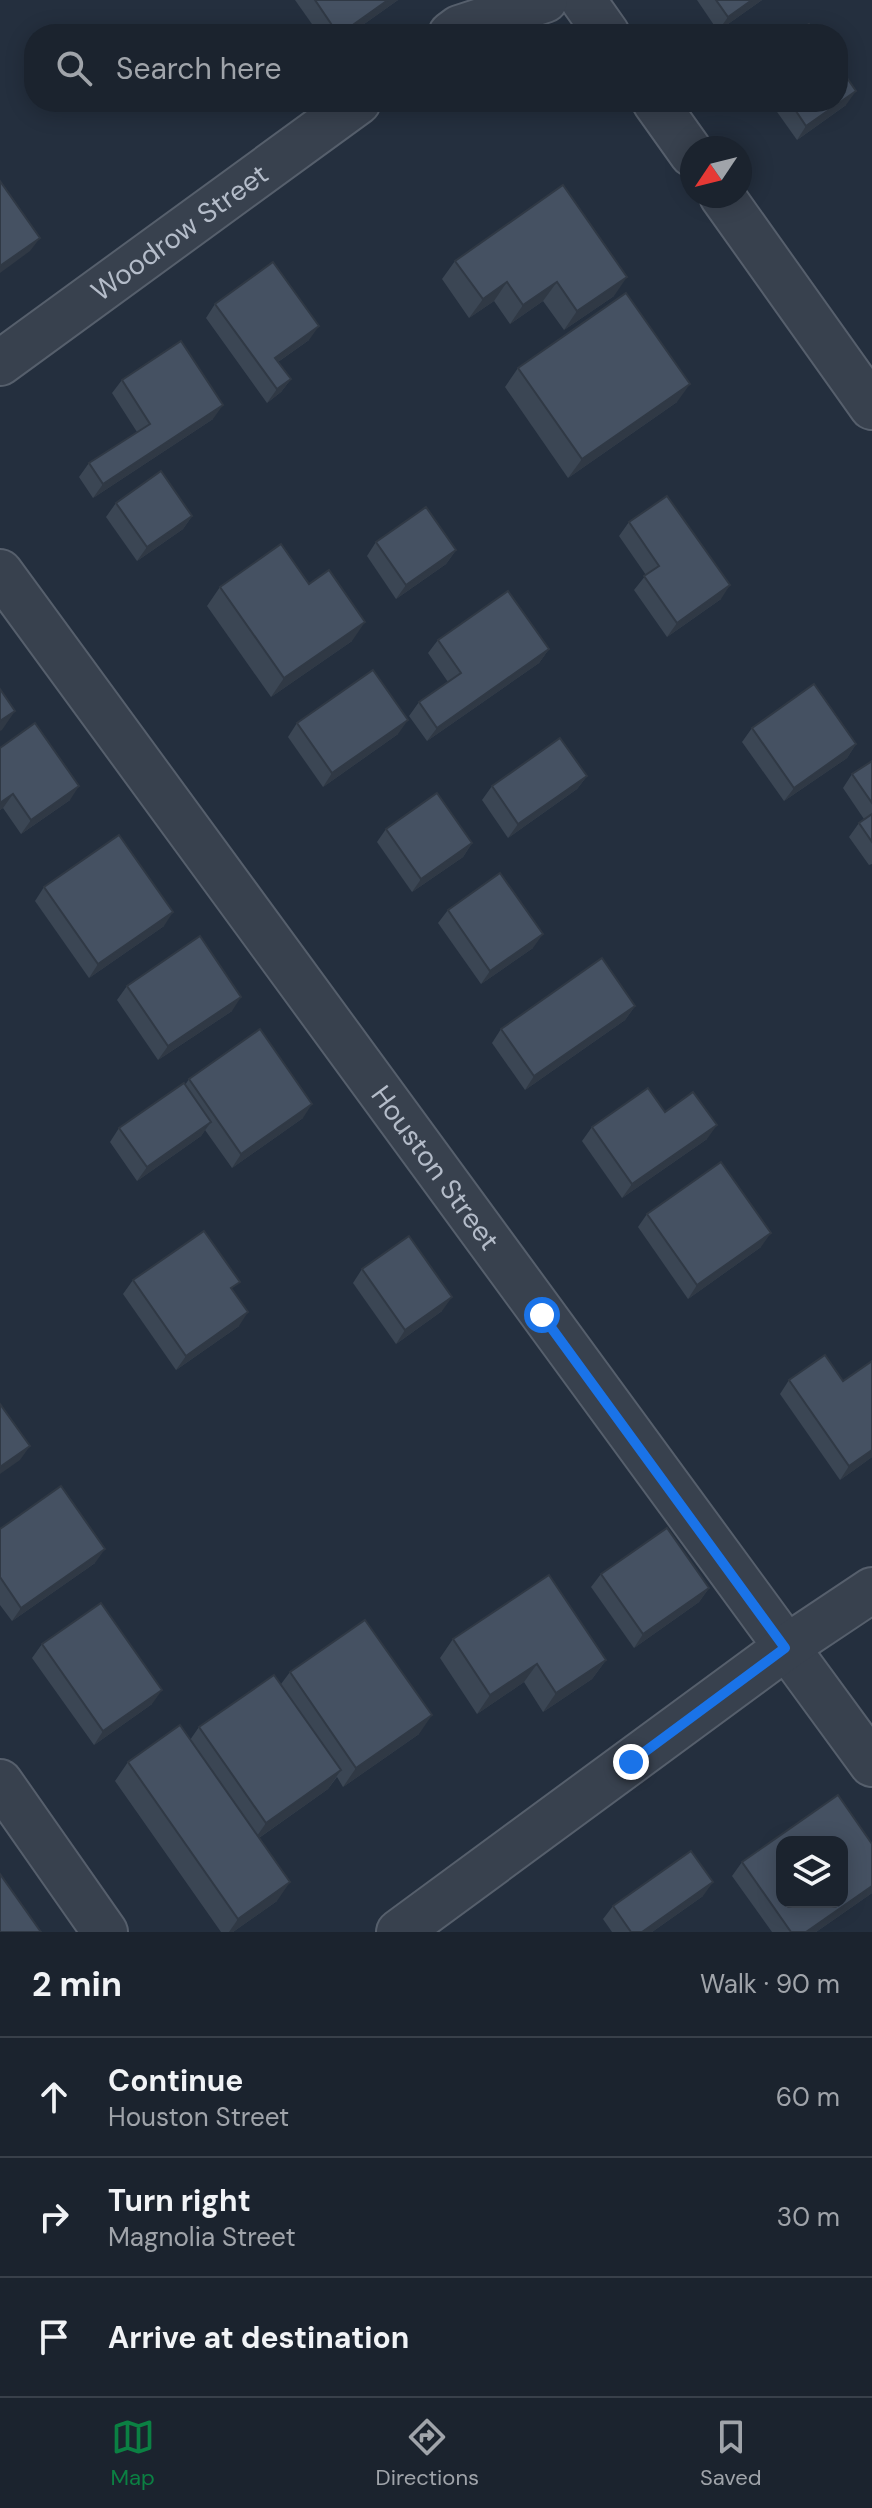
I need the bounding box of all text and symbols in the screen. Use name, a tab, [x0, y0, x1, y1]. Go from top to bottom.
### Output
search box	[24, 24, 848, 112]
icon: search	[52, 46, 96, 90]
text: Search here	[116, 49, 282, 88]
north arrow	[680, 136, 752, 208]
street label: Woodrow Street	[84, 156, 276, 310]
street label: Houston Street	[363, 1078, 508, 1258]
route start	[524, 1297, 560, 1333]
route end	[613, 1744, 649, 1780]
map controls	[776, 1836, 848, 1908]
button: layers	[776, 1836, 848, 1908]
text: 2 min	[32, 1962, 122, 2007]
text: Walk · 90 m	[700, 1967, 840, 2001]
text: Continue	[108, 2061, 243, 2100]
icon: ahead	[32, 2075, 76, 2119]
text: 60 m	[776, 2080, 840, 2114]
text: Houston Street	[108, 2100, 289, 2134]
text: Turn right	[108, 2181, 251, 2220]
icon: right	[32, 2195, 76, 2239]
text: 30 m	[777, 2200, 840, 2234]
text: Magnolia Street	[108, 2220, 296, 2254]
icon: arrive	[32, 2315, 76, 2359]
text: Arrive at destination	[108, 2318, 409, 2357]
tab: Map	[110, 2415, 155, 2492]
tab: Directions	[376, 2415, 479, 2492]
tab: Saved	[700, 2415, 762, 2492]

